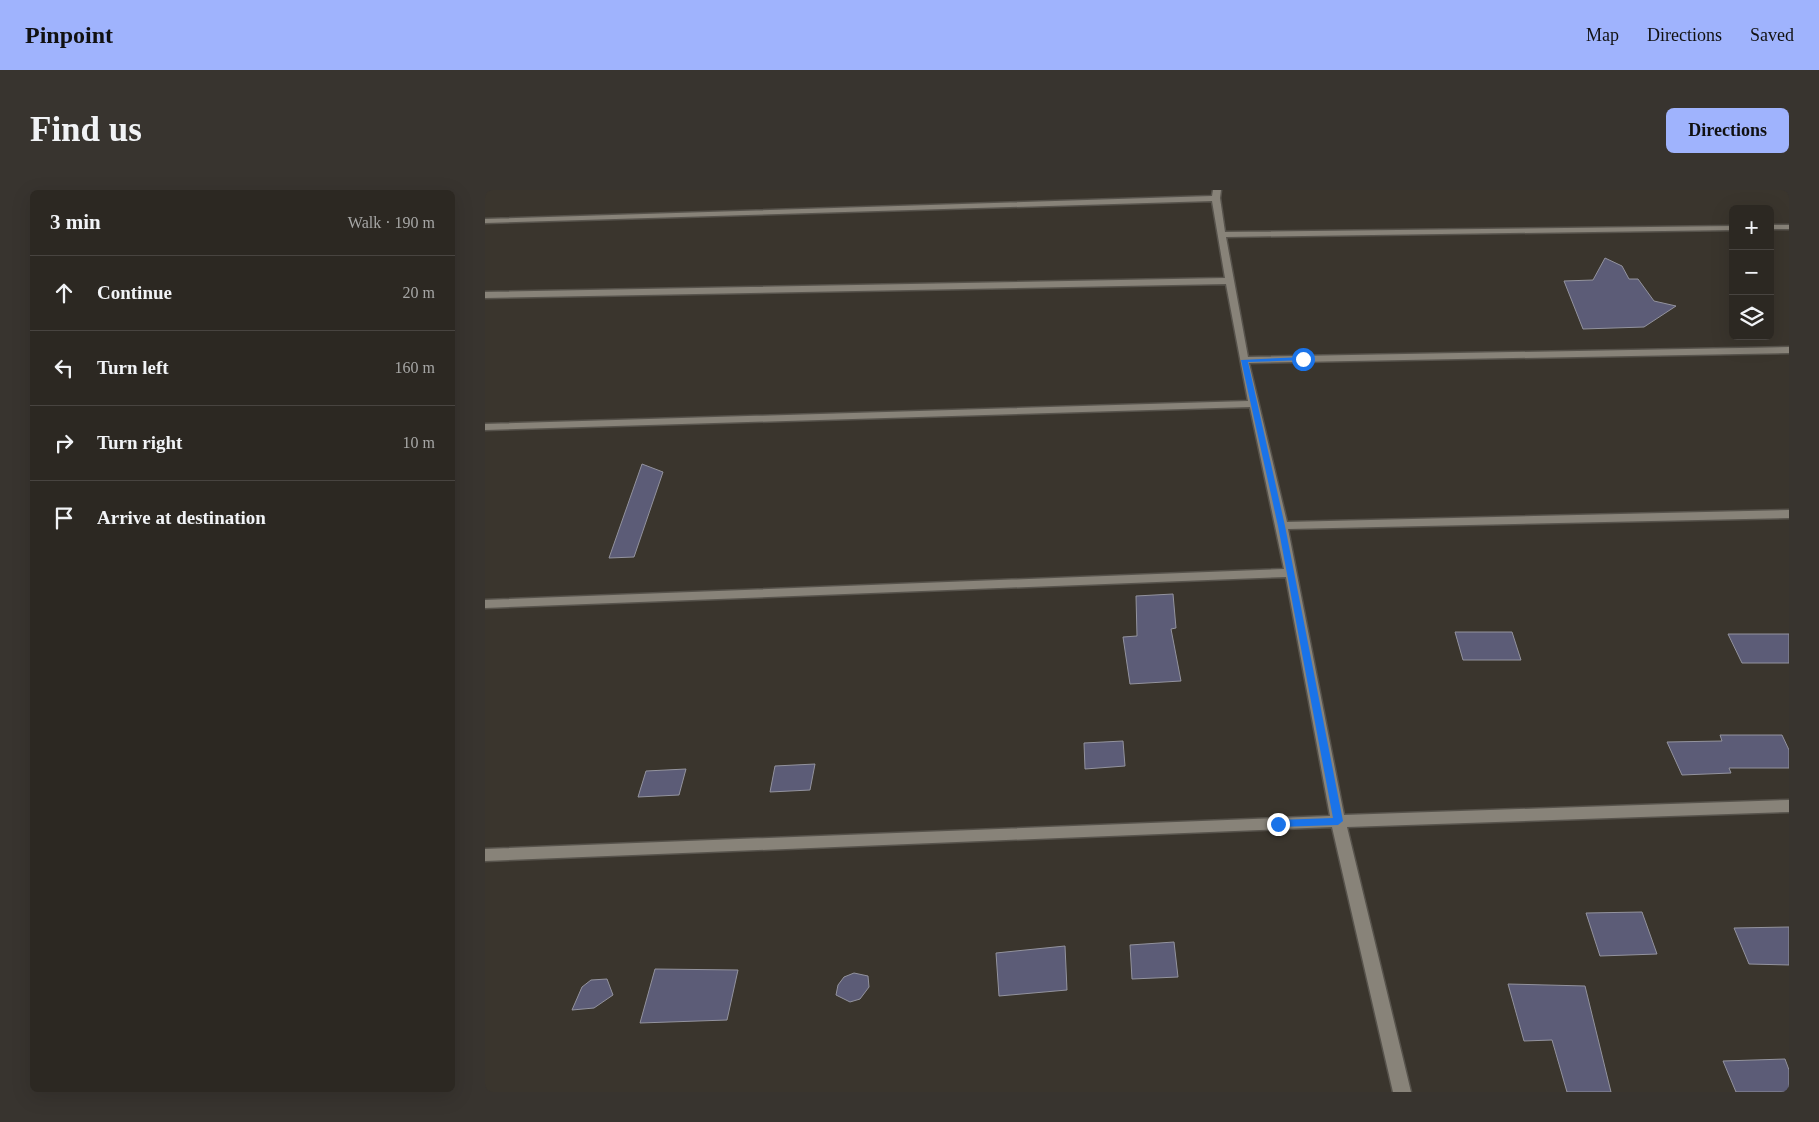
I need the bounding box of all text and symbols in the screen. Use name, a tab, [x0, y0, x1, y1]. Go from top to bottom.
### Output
text: Pinpoint	[25, 22, 113, 48]
text: Map	[1586, 25, 1619, 45]
text: Directions	[1647, 25, 1722, 45]
text: Saved	[1750, 25, 1794, 45]
button: Directions	[1666, 108, 1789, 153]
text: Find us	[30, 110, 142, 149]
map controls	[1729, 205, 1774, 340]
button: +	[1729, 205, 1774, 250]
text: 3 min	[50, 210, 101, 234]
text: Walk · 190 m	[348, 214, 435, 231]
button: −	[1729, 250, 1774, 295]
icon: ahead	[50, 279, 78, 307]
text: Continue	[97, 282, 172, 303]
text: 20 m	[403, 284, 435, 301]
button: layers	[1729, 295, 1774, 340]
route start	[1292, 348, 1315, 371]
icon: left	[50, 354, 78, 382]
text: Turn left	[97, 357, 169, 378]
text: 160 m	[395, 359, 435, 376]
icon: right	[50, 429, 78, 457]
text: Turn right	[97, 432, 182, 453]
text: 10 m	[403, 434, 435, 451]
icon: arrive	[50, 504, 78, 532]
text: Arrive at destination	[97, 507, 266, 528]
route end	[1267, 813, 1290, 836]

